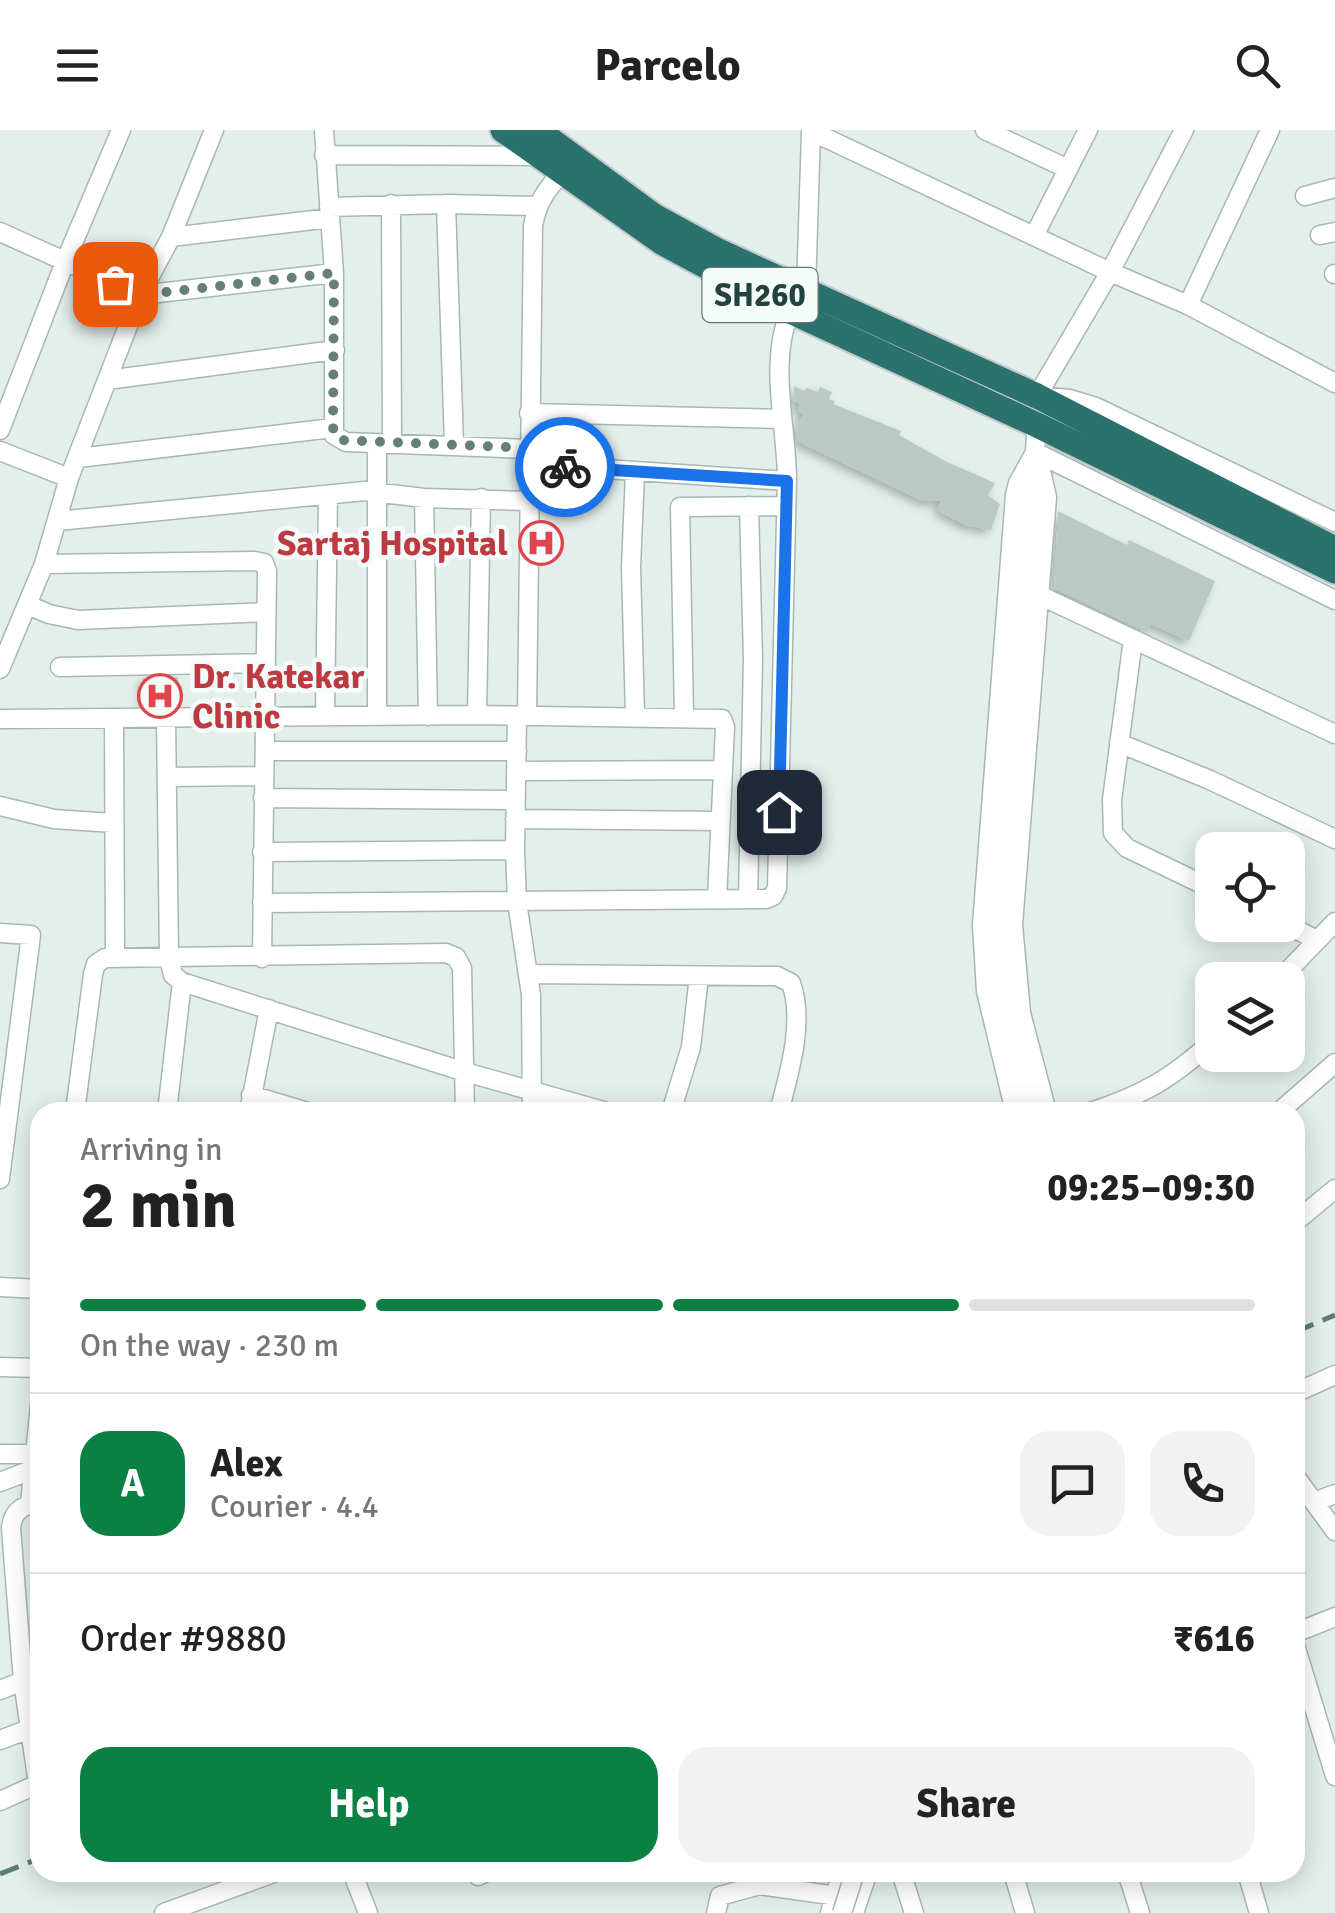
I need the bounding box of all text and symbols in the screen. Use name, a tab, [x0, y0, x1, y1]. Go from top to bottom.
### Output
icon: menu	[50, 38, 105, 93]
text: Parcelo	[594, 38, 741, 93]
icon: search	[1230, 38, 1285, 93]
pin	[73, 242, 158, 327]
icon: bag	[88, 257, 143, 312]
road number: SH260	[702, 268, 818, 322]
courier	[515, 417, 615, 517]
icon: bike	[538, 440, 593, 495]
hospital icon: Sartaj Hospital	[518, 520, 564, 566]
place label: Sartaj Hospital	[277, 522, 508, 565]
place label: Dr. Katekar Clinic	[192, 655, 364, 738]
hospital icon: Dr. Katekar Clinic	[137, 673, 183, 719]
pin	[737, 770, 822, 855]
icon: home	[752, 785, 807, 840]
map controls	[1195, 832, 1305, 1072]
button: locate	[1195, 832, 1305, 942]
button: layers	[1195, 962, 1305, 1072]
text: Arriving in	[80, 1130, 222, 1169]
text: 09:25–09:30	[1047, 1164, 1255, 1211]
text: 2 min	[80, 1166, 237, 1246]
text: On the way · 230 m	[80, 1326, 339, 1365]
button: chat	[1020, 1431, 1125, 1536]
button: phone	[1150, 1431, 1255, 1536]
text: Alex	[210, 1440, 283, 1487]
text: A	[120, 1460, 145, 1507]
text: Courier · 4.4	[210, 1487, 379, 1526]
text: Order #9880	[80, 1615, 287, 1662]
text: ₹616	[1173, 1615, 1255, 1662]
button: Help	[80, 1747, 658, 1862]
button: Share	[678, 1747, 1255, 1862]

